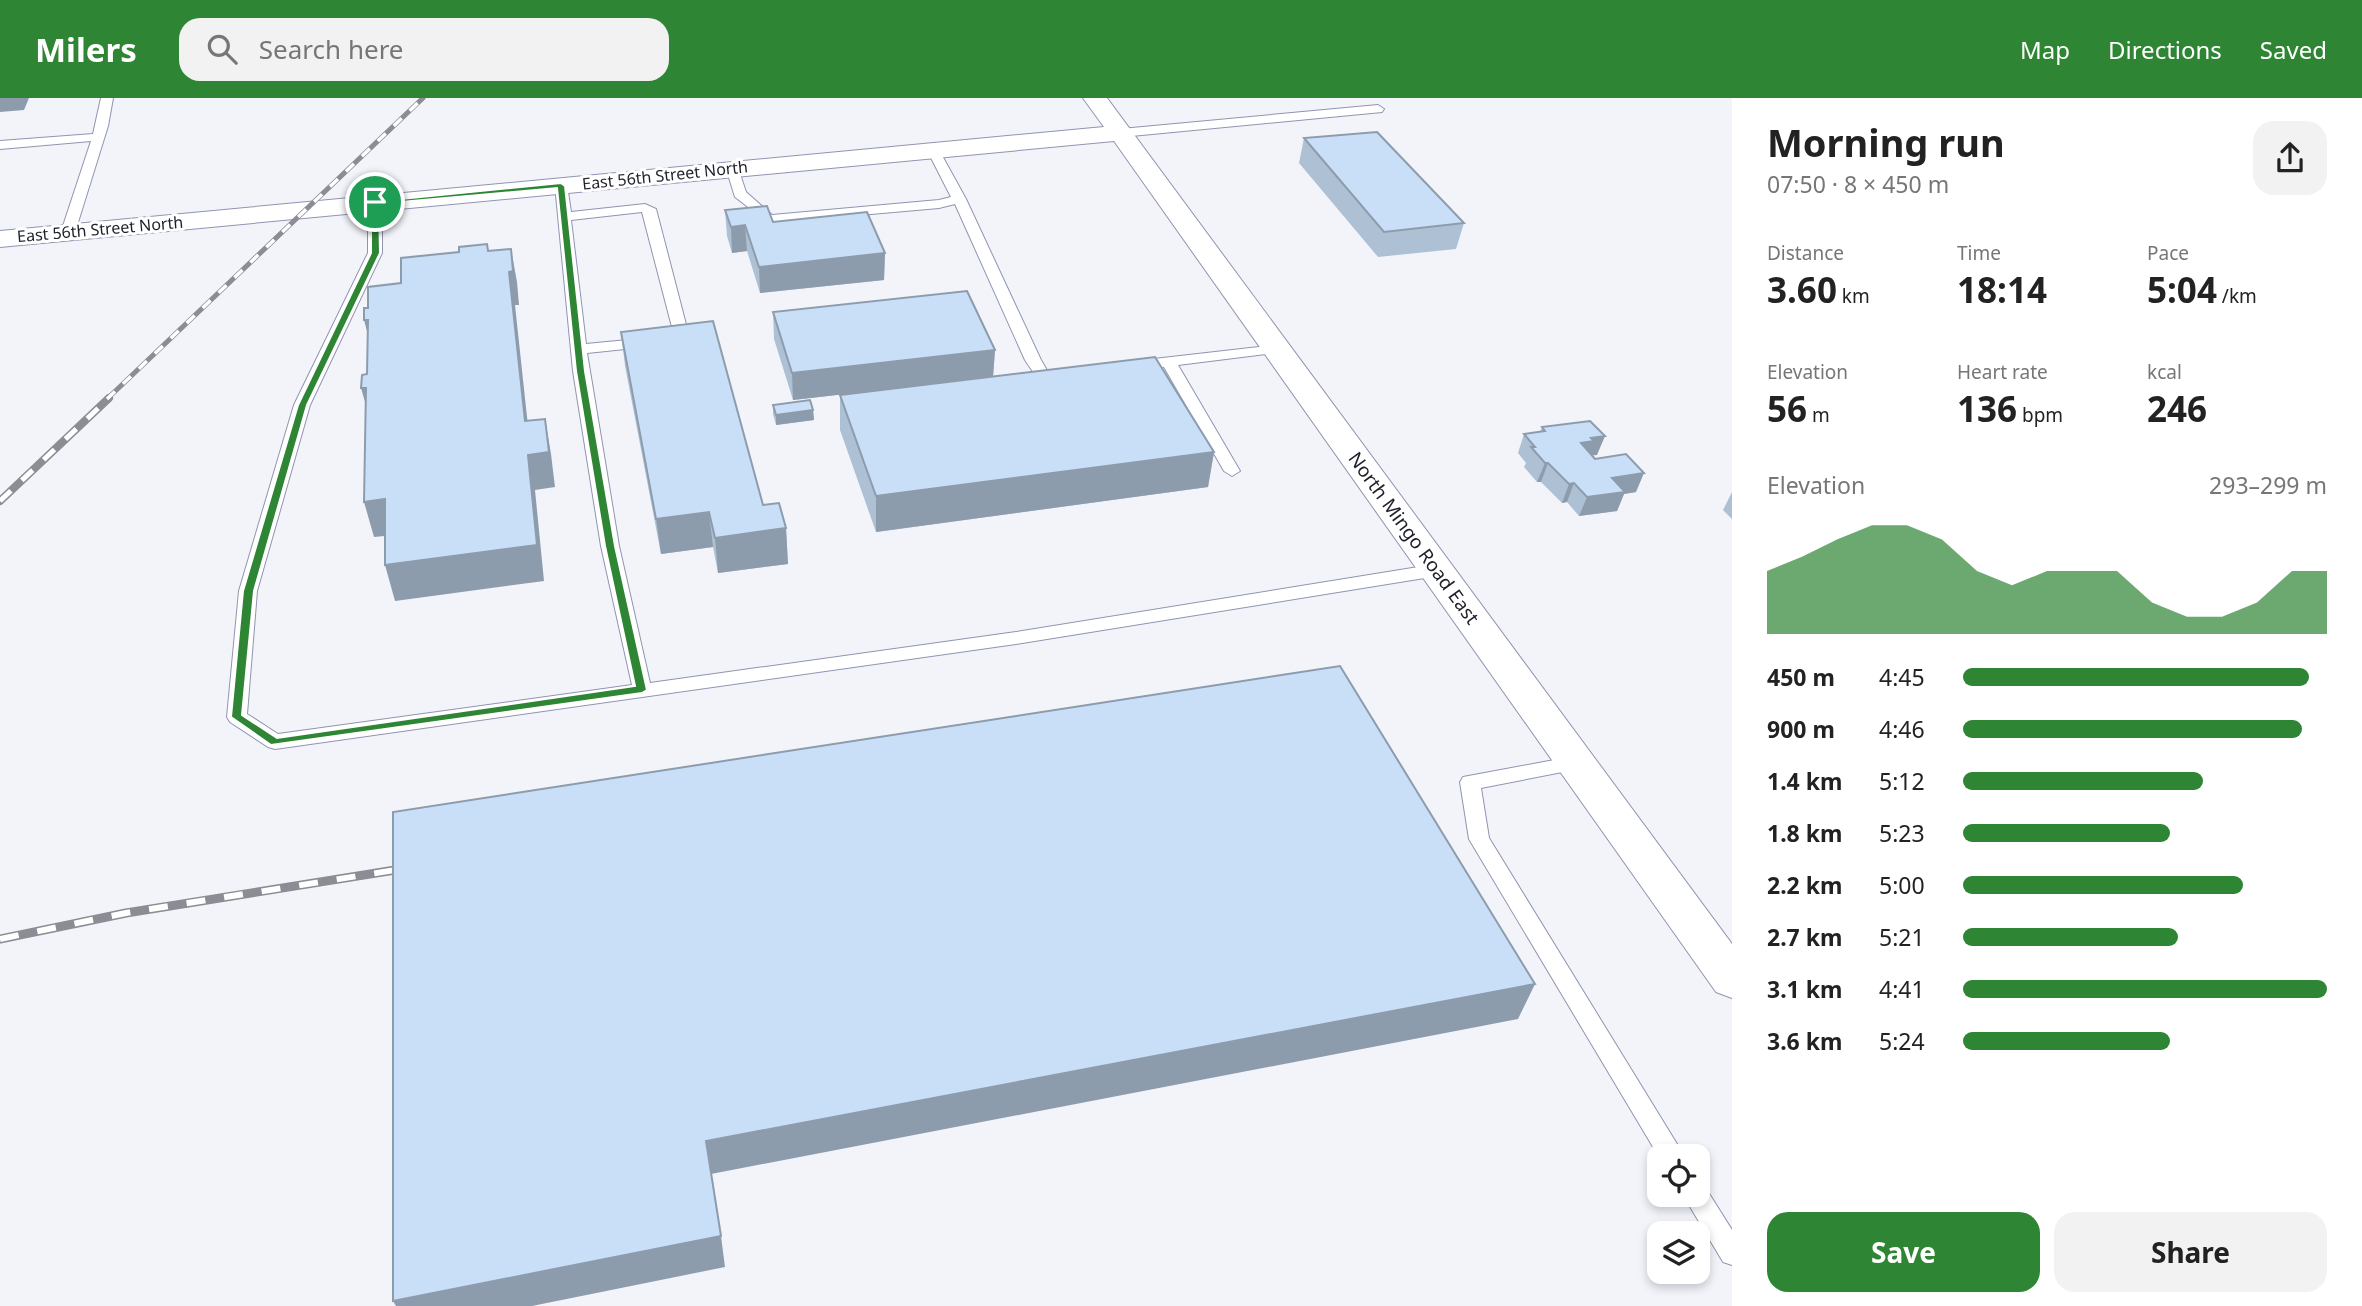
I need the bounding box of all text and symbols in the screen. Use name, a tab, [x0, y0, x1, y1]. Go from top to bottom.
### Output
search box	[179, 18, 669, 81]
text: Milers	[35, 27, 137, 72]
icon: search	[203, 30, 241, 68]
text: Search here	[259, 31, 404, 67]
text: Map	[2020, 33, 2070, 66]
text: Directions	[2108, 33, 2222, 66]
text: Saved	[2260, 33, 2327, 66]
text: Morning run	[1767, 116, 2005, 168]
button: share	[2253, 121, 2327, 195]
street label: East 56th Street North	[581, 155, 749, 195]
text: 07:50 · 8 × 450 m	[1767, 168, 1949, 200]
pin	[345, 172, 405, 232]
icon: arrive	[356, 183, 394, 221]
street label: East 56th Street North	[16, 211, 184, 247]
text: Distance	[1767, 240, 1844, 266]
text: Time	[1957, 240, 2001, 266]
text: Pace	[2147, 240, 2189, 266]
text: 3.60	[1767, 266, 1837, 313]
text: 18:14	[1957, 266, 2047, 313]
text: 5:04	[2147, 266, 2217, 313]
text: km	[1837, 283, 1870, 309]
text: /km	[2217, 283, 2257, 309]
text: Elevation	[1767, 359, 1848, 385]
text: Heart rate	[1957, 359, 2048, 385]
text: kcal	[2147, 359, 2182, 385]
text: 56	[1767, 385, 1807, 432]
text: 136	[1957, 385, 2017, 432]
text: 246	[2147, 385, 2207, 432]
text: m	[1807, 402, 1830, 428]
text: bpm	[2017, 402, 2063, 428]
street label: North Mingo Road East	[1343, 447, 1485, 630]
text: Elevation	[1767, 469, 1865, 501]
text: 293–299 m	[2209, 469, 2327, 501]
text: 450 m	[1767, 661, 1835, 693]
text: 4:45	[1879, 661, 1925, 693]
text: 900 m	[1767, 713, 1835, 745]
text: 4:46	[1879, 713, 1925, 745]
text: 1.4 km	[1767, 765, 1842, 797]
text: 5:12	[1879, 765, 1925, 797]
text: 1.8 km	[1767, 817, 1842, 849]
text: 5:23	[1879, 817, 1925, 849]
text: 2.2 km	[1767, 869, 1842, 901]
text: 5:00	[1879, 869, 1925, 901]
text: 2.7 km	[1767, 921, 1842, 953]
text: 5:21	[1879, 921, 1925, 953]
text: 3.1 km	[1767, 973, 1842, 1005]
text: 4:41	[1879, 973, 1925, 1005]
text: 3.6 km	[1767, 1025, 1842, 1057]
text: 5:24	[1879, 1025, 1925, 1057]
map controls	[1647, 1144, 1710, 1284]
button: locate	[1647, 1144, 1710, 1207]
button: Save	[1767, 1212, 2040, 1292]
button: Share	[2054, 1212, 2327, 1292]
button: layers	[1647, 1221, 1710, 1284]

